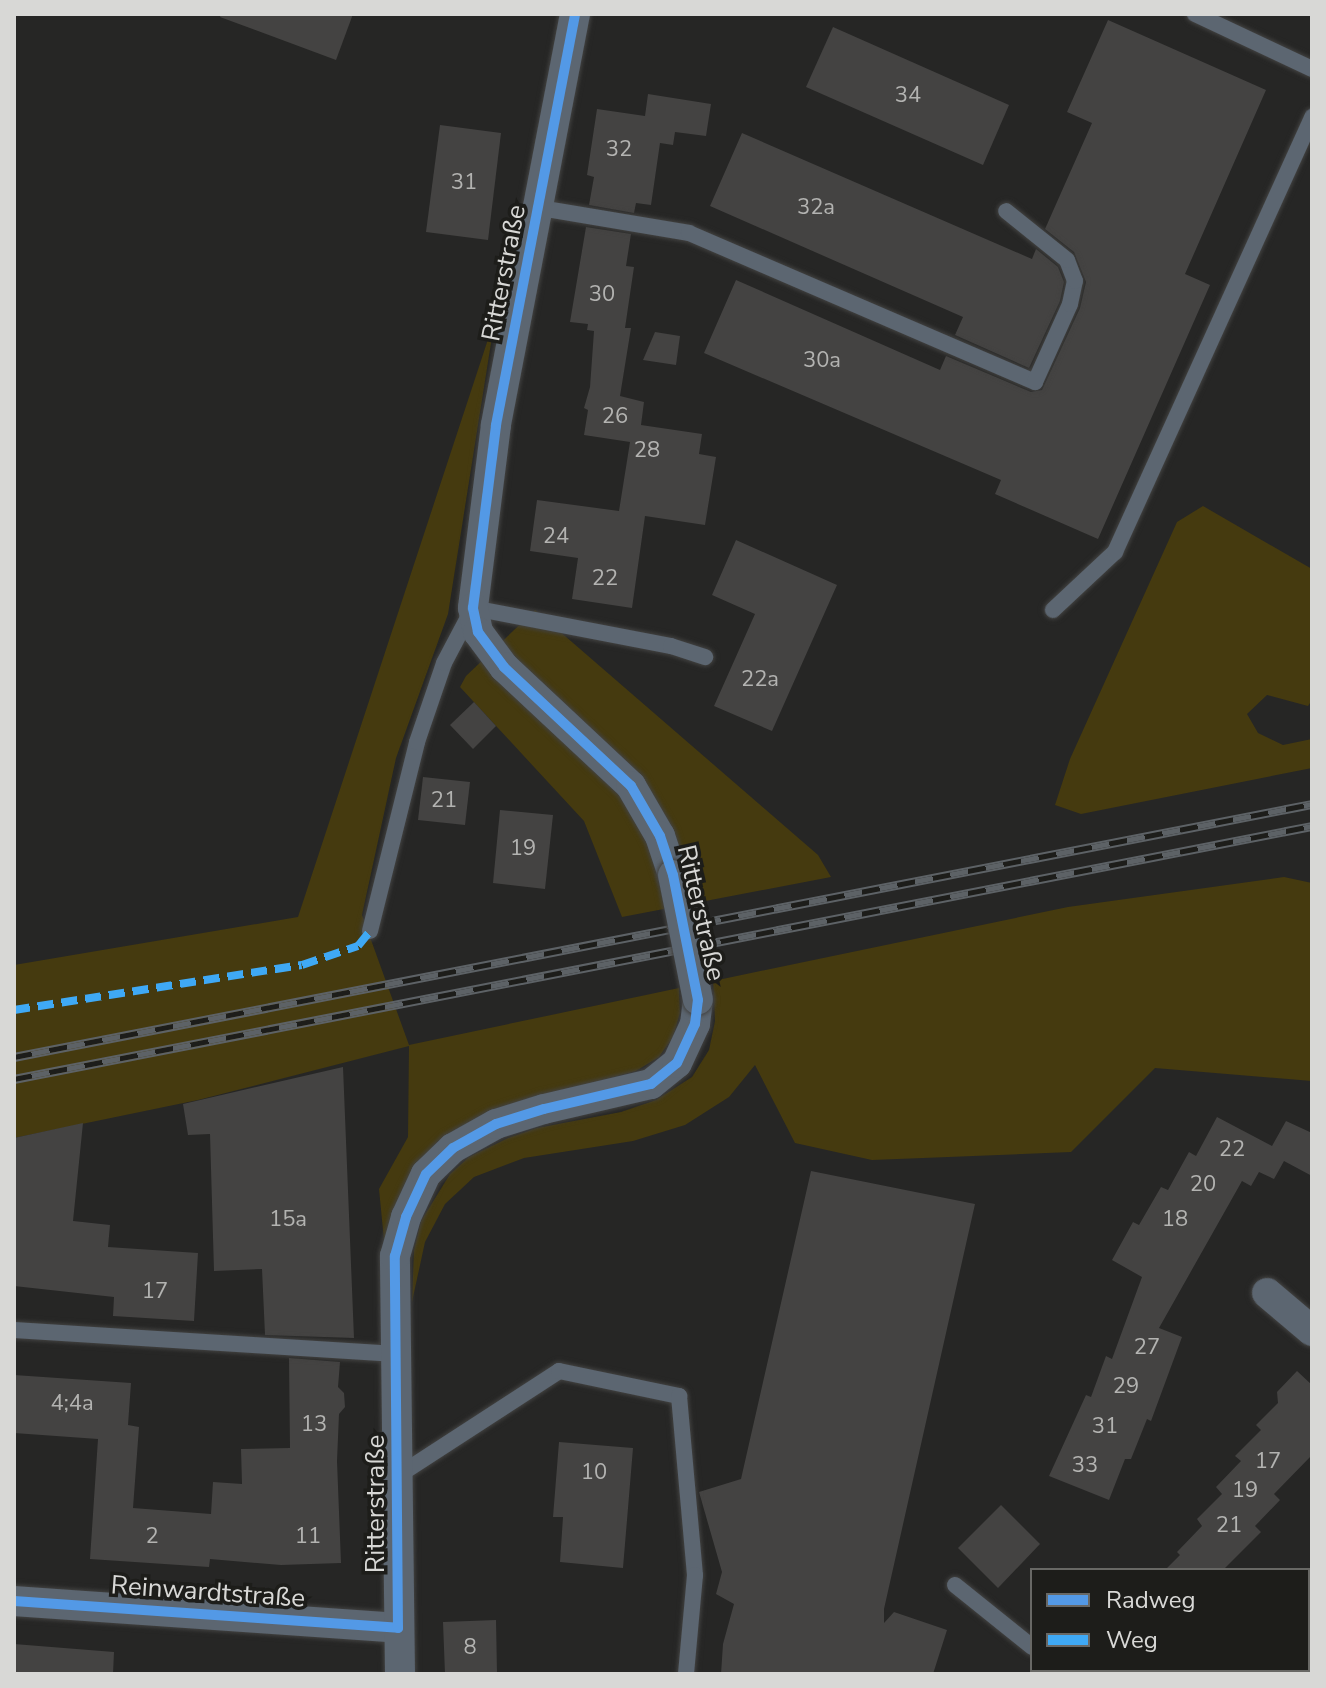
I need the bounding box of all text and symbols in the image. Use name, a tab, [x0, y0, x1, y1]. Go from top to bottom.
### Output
house number: 34	[895, 83, 921, 109]
house number: 32	[606, 137, 632, 163]
house number: 31	[451, 170, 477, 196]
house number: 32a	[797, 195, 835, 221]
street label: Ritterstraße	[475, 202, 533, 344]
house number: 30	[589, 282, 615, 308]
house number: 30a	[803, 348, 841, 374]
house number: 26	[602, 404, 628, 430]
house number: 28	[634, 438, 660, 464]
house number: 24	[543, 524, 569, 550]
house number: 22	[592, 566, 618, 592]
house number: 22a	[741, 667, 779, 693]
house number: 21	[431, 788, 457, 814]
house number: 19	[510, 836, 536, 862]
street label: Ritterstraße	[670, 842, 732, 984]
house number: 22	[1219, 1137, 1245, 1163]
house number: 20	[1190, 1172, 1216, 1198]
house number: 15a	[269, 1207, 307, 1233]
house number: 18	[1162, 1207, 1188, 1233]
house number: 17	[142, 1279, 168, 1305]
house number: 27	[1134, 1335, 1160, 1361]
house number: 29	[1113, 1374, 1139, 1400]
house number: 4;4a	[50, 1391, 94, 1417]
house number: 13	[301, 1412, 327, 1438]
house number: 31	[1092, 1414, 1118, 1440]
street label: Ritterstraße	[360, 1435, 392, 1573]
house number: 17	[1255, 1449, 1281, 1475]
house number: 33	[1072, 1453, 1098, 1479]
house number: 10	[581, 1460, 607, 1486]
house number: 19	[1232, 1478, 1258, 1504]
house number: 21	[1216, 1513, 1242, 1539]
house number: 2	[145, 1524, 159, 1550]
house number: 11	[295, 1524, 321, 1550]
legend	[1030, 1568, 1310, 1672]
street label: Reinwardtstraße	[110, 1570, 306, 1614]
text: Radweg	[1106, 1584, 1196, 1616]
text: Weg	[1106, 1624, 1158, 1656]
house number: 8	[463, 1635, 477, 1661]

